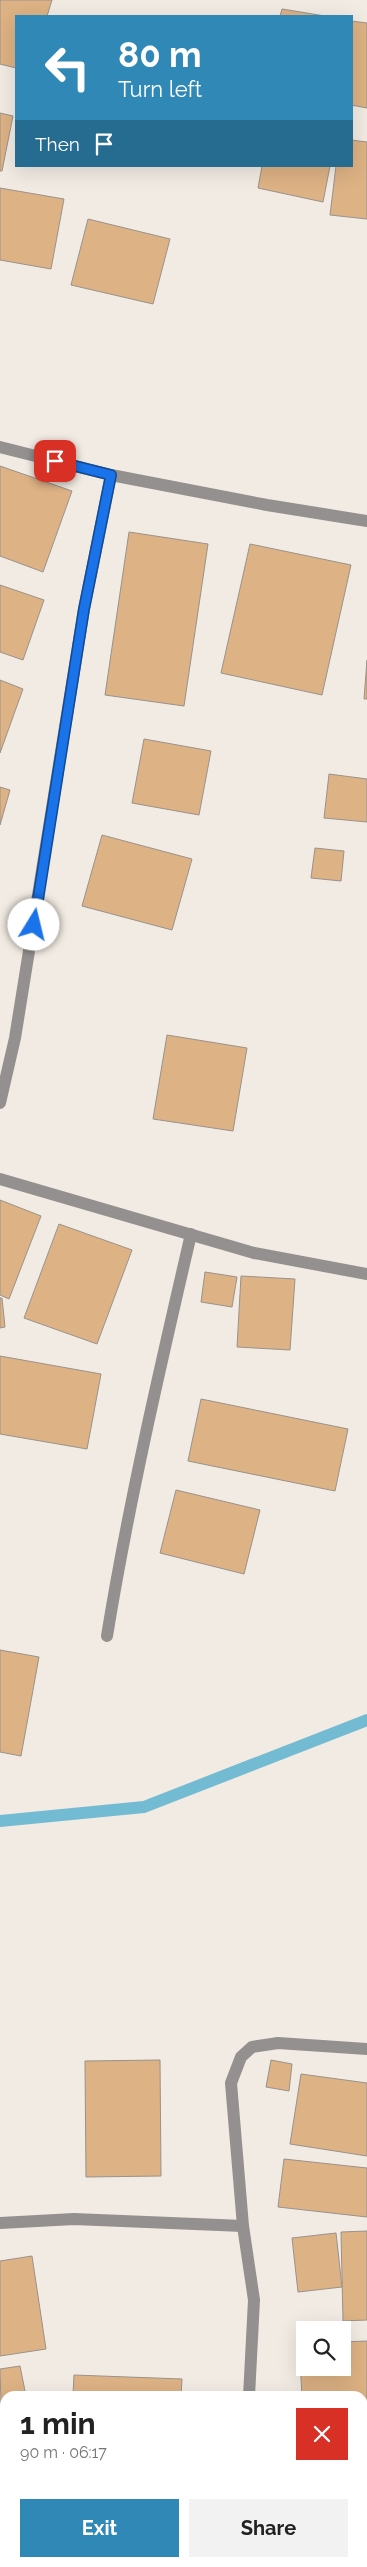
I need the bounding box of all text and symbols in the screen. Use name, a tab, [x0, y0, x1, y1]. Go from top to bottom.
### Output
text: 80 m	[118, 34, 202, 75]
icon: left	[35, 35, 100, 100]
text: Turn left	[118, 76, 202, 102]
icon: arrive	[90, 130, 118, 158]
text: Then	[35, 133, 80, 155]
pin	[34, 440, 76, 482]
icon: arrive	[41, 447, 69, 475]
position arrow	[7, 898, 59, 950]
map controls	[296, 2321, 351, 2376]
button: search	[296, 2321, 351, 2376]
text: 1 min	[20, 2406, 96, 2441]
button: close	[296, 2408, 348, 2460]
text: 90 m · 06:17	[20, 2443, 107, 2462]
button: Exit	[20, 2499, 179, 2557]
button: Share	[189, 2499, 348, 2557]

